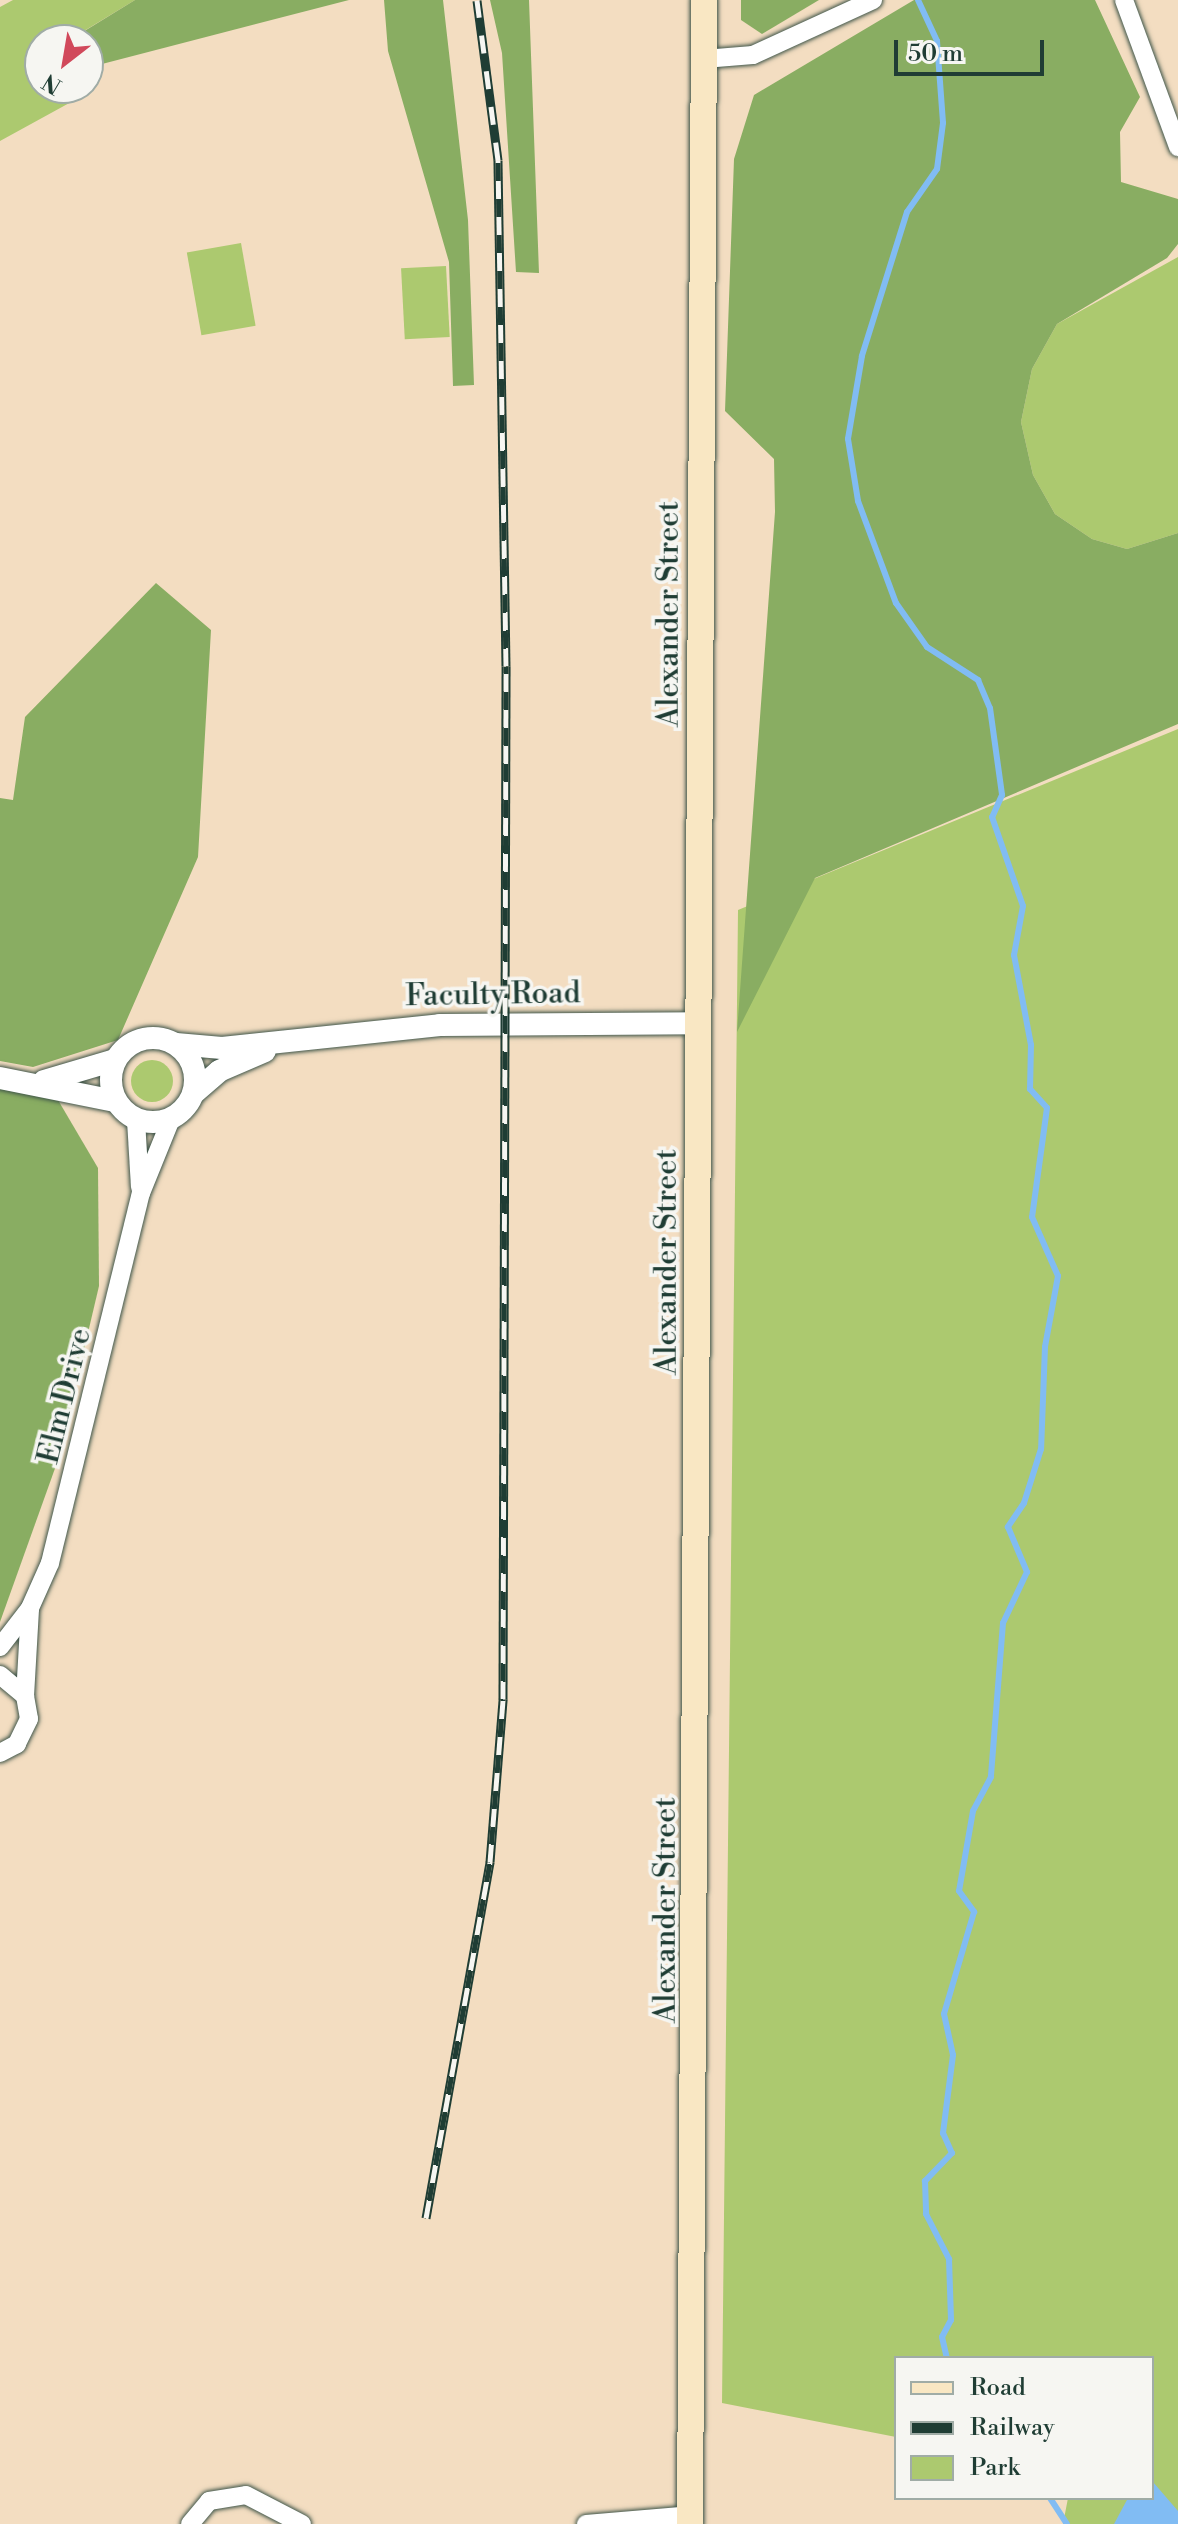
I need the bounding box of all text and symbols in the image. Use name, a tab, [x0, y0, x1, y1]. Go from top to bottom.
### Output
north arrow	[24, 24, 104, 104]
scale bar	[898, 24, 1048, 74]
text: 50 m	[908, 39, 963, 69]
text: N	[38, 67, 67, 99]
street label: Alexander Street	[651, 501, 687, 727]
street label: Faculty Road	[405, 975, 581, 1015]
street label: Alexander Street	[649, 1149, 685, 1375]
street label: Elm Drive	[31, 1324, 99, 1468]
street label: Alexander Street	[648, 1797, 684, 2023]
legend	[894, 2356, 1154, 2500]
text: Road	[970, 2373, 1026, 2403]
text: Railway	[970, 2413, 1055, 2443]
text: Park	[970, 2453, 1020, 2483]

